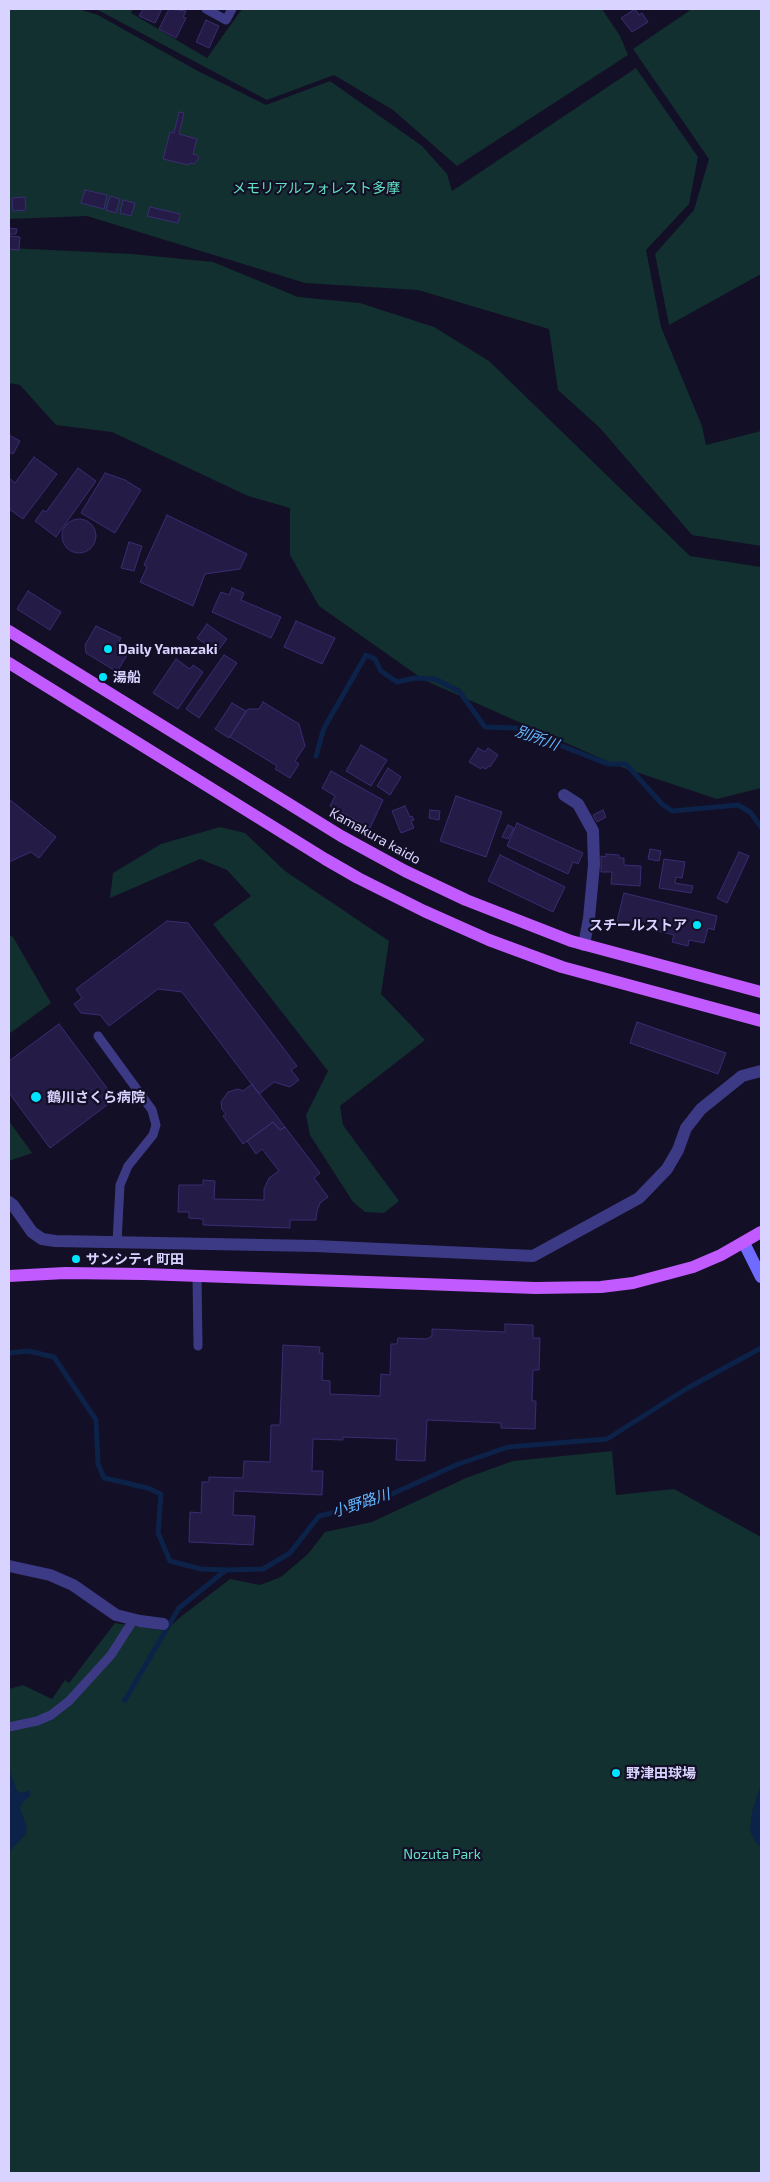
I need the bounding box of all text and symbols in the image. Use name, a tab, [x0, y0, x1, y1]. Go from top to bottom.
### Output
park label: メモリアルフォレスト多摩	[232, 180, 400, 196]
place label: Daily Yamazaki	[118, 641, 218, 657]
marker: Daily Yamazaki	[102, 643, 114, 655]
place label: 湯船	[113, 669, 141, 685]
marker: 湯船	[97, 671, 109, 683]
water label: 別所川	[513, 722, 561, 754]
street label: Kamakura kaido	[326, 804, 424, 868]
place label: スチールストア	[589, 917, 687, 933]
marker: スチールストア	[691, 919, 703, 931]
place label: 鶴川さくら病院	[47, 1089, 145, 1105]
marker: 鶴川さくら病院	[29, 1090, 43, 1104]
place label: サンシティ町田	[86, 1251, 184, 1267]
marker: サンシティ町田	[70, 1253, 82, 1265]
water label: 小野路川	[330, 1485, 392, 1521]
place label: 野津田球場	[626, 1765, 696, 1781]
marker: 野津田球場	[610, 1767, 622, 1779]
park label: Nozuta Park	[403, 1846, 481, 1862]

